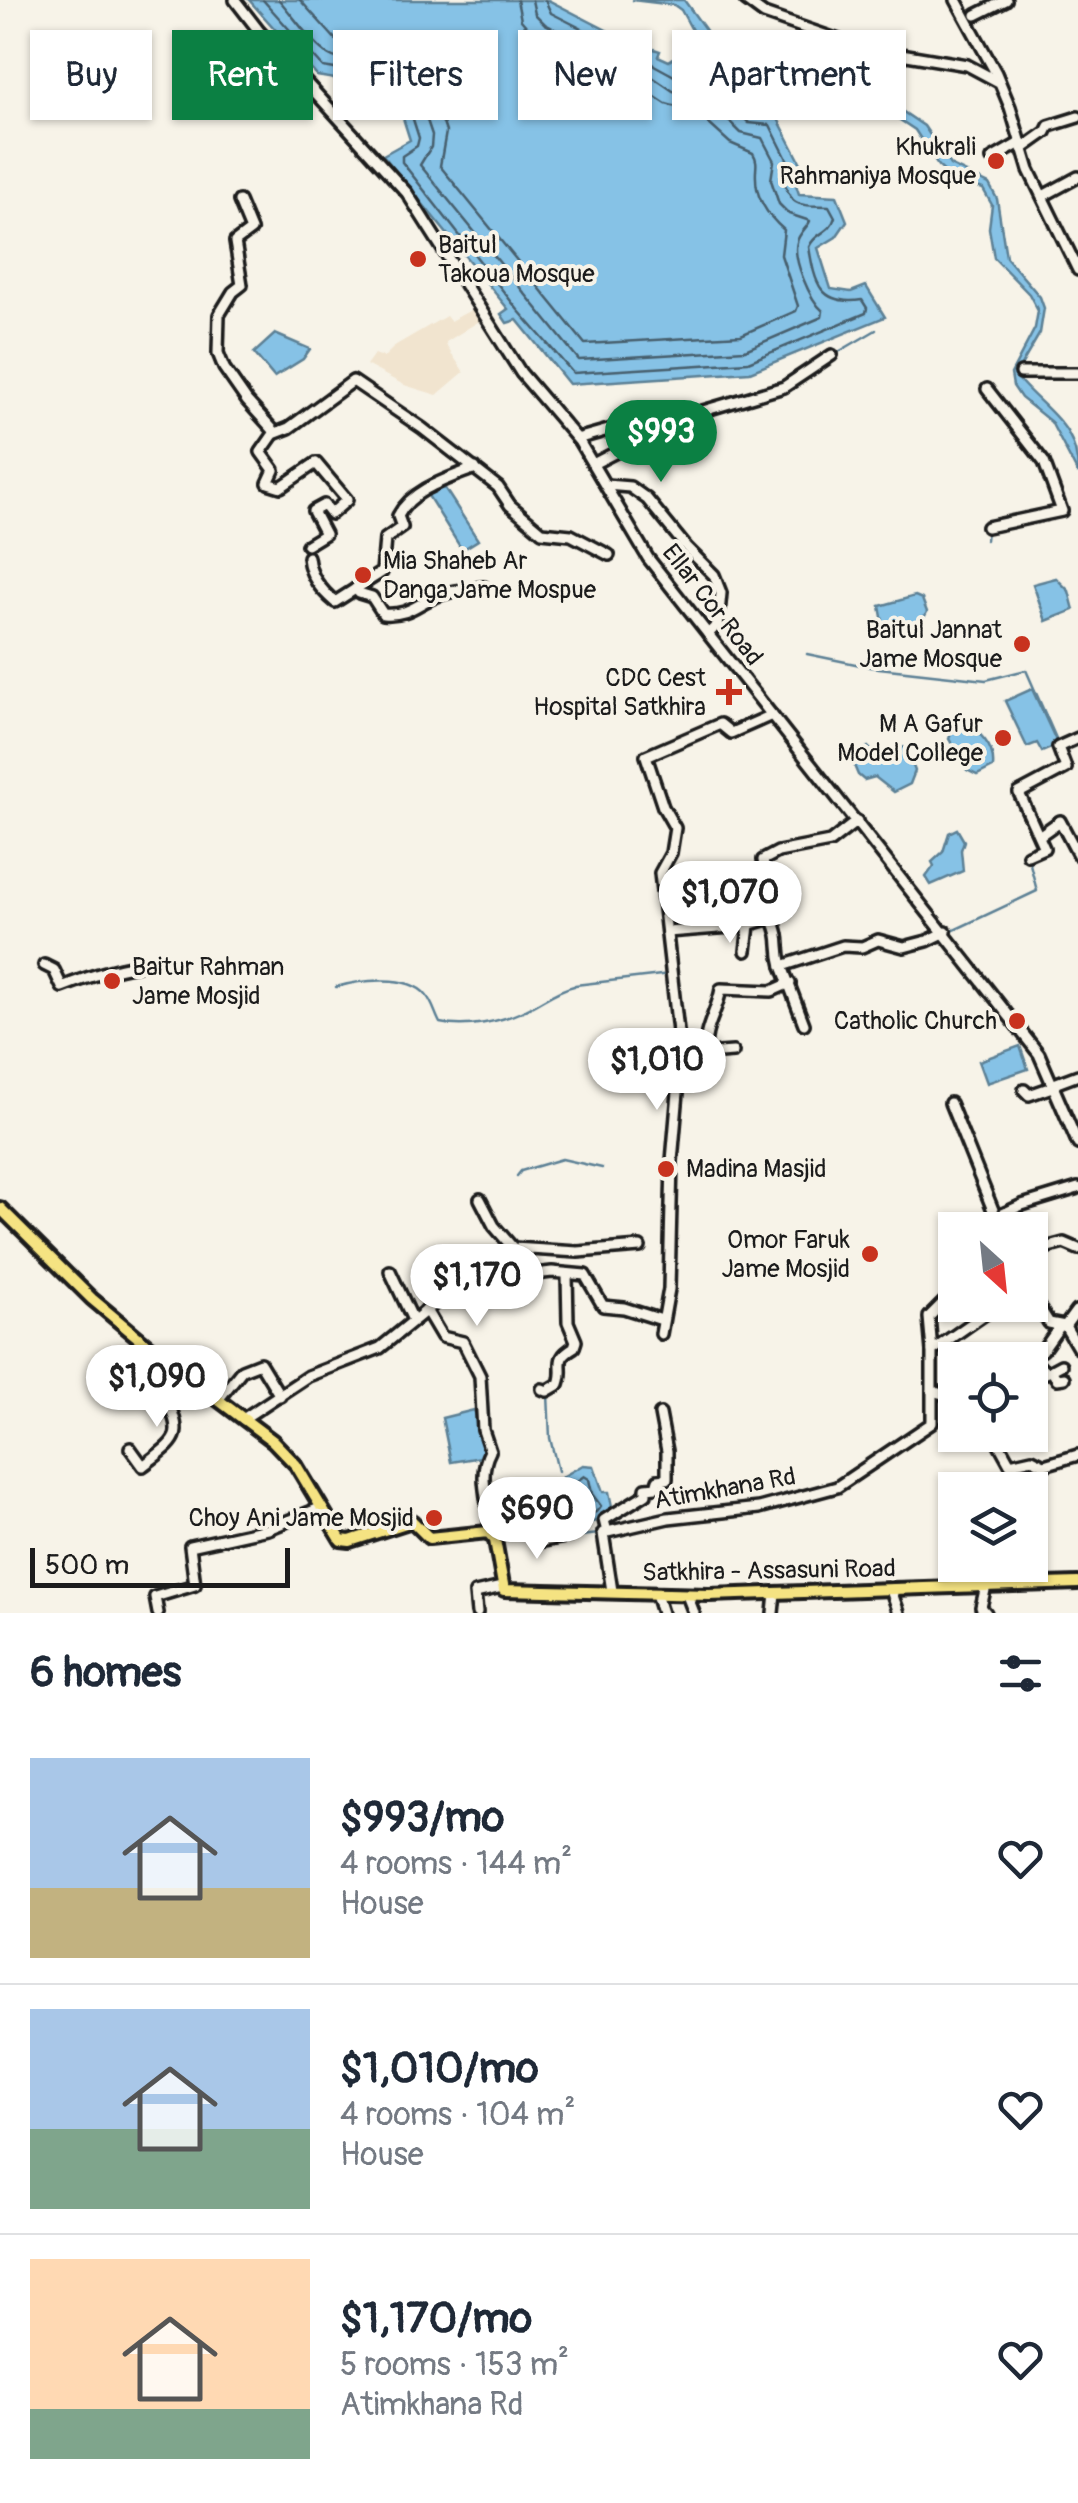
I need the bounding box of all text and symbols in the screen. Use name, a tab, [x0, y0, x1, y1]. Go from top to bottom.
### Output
chip: Buy	[30, 30, 152, 120]
chip: Rent	[172, 30, 313, 120]
chip: Filters	[333, 30, 498, 120]
chip: New	[518, 30, 652, 120]
chip: Apartment	[672, 30, 906, 120]
place label: Khukrali Rahmaniya Mosque	[780, 132, 977, 192]
marker: Khukrali Rahmaniya Mosque	[985, 150, 1007, 172]
place label: Baitul Takoua Mosque	[438, 230, 595, 290]
marker: Baitul Takoua Mosque	[407, 248, 429, 270]
pin: $993	[602, 400, 720, 485]
text: $993	[627, 412, 695, 452]
street label: Ellar Cor Road	[655, 538, 769, 672]
place label: Mia Shaheb Ar Danga Jame Mospue	[383, 546, 597, 606]
marker: Mia Shaheb Ar Danga Jame Mospue	[352, 564, 374, 586]
place label: Baitul Jannat Jame Mosque	[859, 615, 1003, 675]
marker: Baitul Jannat Jame Mosque	[1011, 633, 1033, 655]
place label: CDC Cest Hospital Satkhira	[533, 663, 707, 723]
marker: CDC Cest Hospital Satkhira	[716, 679, 742, 705]
place label: M A Gafur Model College	[837, 709, 984, 769]
marker: M A Gafur Model College	[992, 727, 1014, 749]
pin: $1,070	[649, 861, 811, 946]
text: $1,070	[681, 873, 779, 913]
place label: Baitur Rahman Jame Mosjid	[132, 952, 284, 1012]
marker: Baitur Rahman Jame Mosjid	[101, 970, 123, 992]
place label: Catholic Church	[834, 1006, 997, 1037]
marker: Catholic Church	[1006, 1010, 1028, 1032]
pin: $1,010	[576, 1028, 738, 1113]
text: $1,010	[610, 1040, 704, 1080]
place label: Madina Masjid	[686, 1154, 827, 1185]
marker: Madina Masjid	[655, 1158, 677, 1180]
north arrow	[938, 1212, 1048, 1322]
map controls	[938, 1212, 1048, 1582]
place label: Omor Faruk Jame Mosjid	[721, 1225, 851, 1285]
marker: Omor Faruk Jame Mosjid	[859, 1243, 881, 1265]
pin: $1,170	[396, 1244, 558, 1329]
text: $1,170	[432, 1256, 522, 1296]
button: locate	[938, 1342, 1048, 1452]
pin: $1,090	[76, 1345, 238, 1430]
text: $1,090	[108, 1357, 206, 1397]
street label: Atimkhana Rd	[652, 1461, 798, 1517]
button: layers	[938, 1472, 1048, 1582]
pin: $690	[478, 1477, 596, 1562]
text: $690	[500, 1489, 574, 1529]
place label: Choy Ani Jame Mosjid	[188, 1503, 414, 1534]
marker: Choy Ani Jame Mosjid	[423, 1507, 445, 1529]
scale bar	[30, 1543, 290, 1588]
text: 500 m	[45, 1548, 129, 1583]
street label: Satkhira - Assasuni Road	[642, 1553, 896, 1589]
icon: filters	[993, 1646, 1048, 1701]
text: 6 homes	[30, 1647, 181, 1699]
text: $993/mo	[340, 1792, 504, 1844]
icon: home	[110, 1798, 230, 1918]
icon: heart	[993, 1831, 1048, 1886]
text: 4 rooms · 144 m²	[340, 1844, 572, 1884]
text: House	[340, 1884, 424, 1924]
text: $1,010/mo	[340, 2043, 539, 2095]
icon: home	[110, 2049, 230, 2169]
icon: heart	[993, 2082, 1048, 2137]
text: 4 rooms · 104 m²	[340, 2095, 575, 2135]
text: House	[340, 2135, 424, 2175]
text: $1,170/mo	[340, 2293, 532, 2345]
icon: home	[110, 2299, 230, 2419]
icon: heart	[993, 2332, 1048, 2387]
text: 5 rooms · 153 m²	[340, 2345, 569, 2385]
text: Atimkhana Rd	[340, 2385, 523, 2425]

